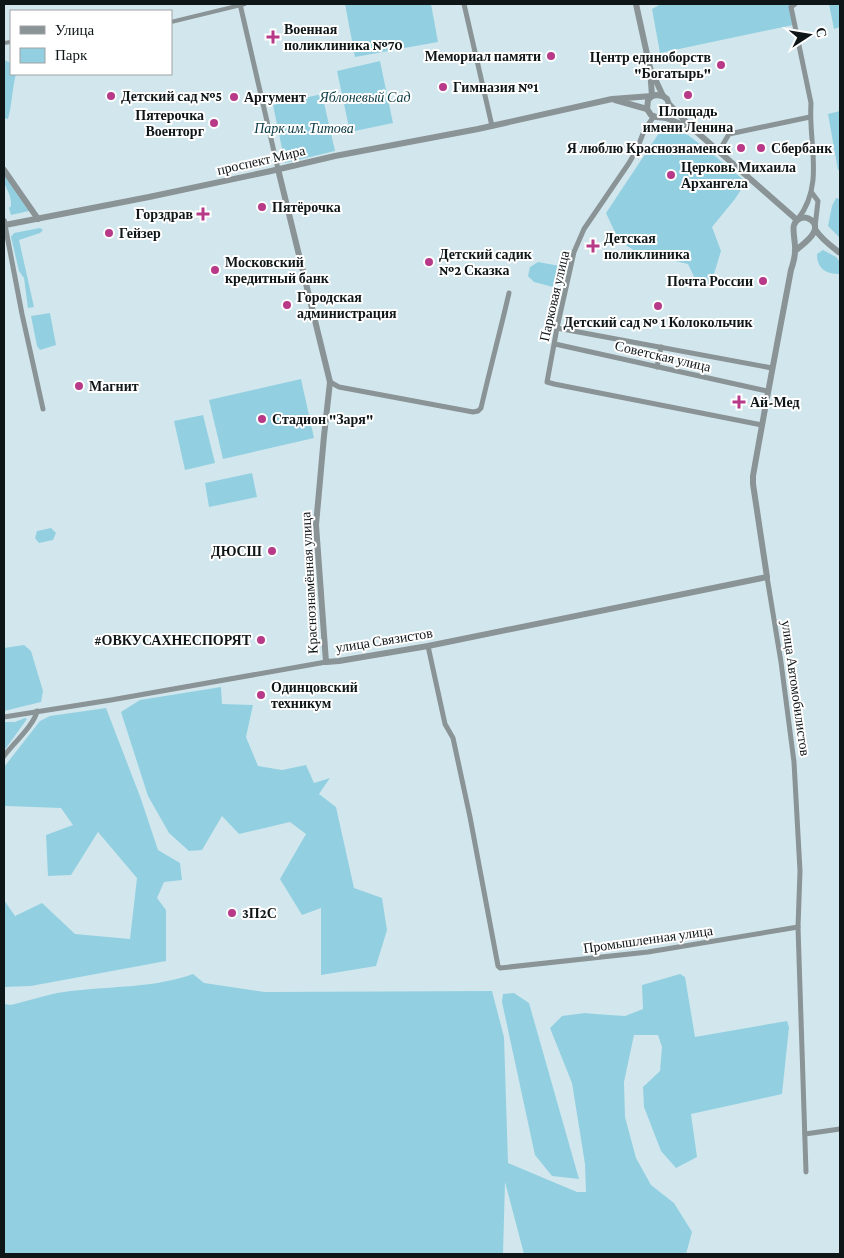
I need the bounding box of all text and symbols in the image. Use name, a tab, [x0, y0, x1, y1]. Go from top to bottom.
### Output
legend	[10, 10, 172, 75]
north arrow	[784, 10, 834, 60]
place label: Военная поликлиника №70	[284, 21, 403, 53]
text: Улица	[55, 22, 94, 38]
text: С	[813, 26, 831, 39]
marker: Военная поликлиника №70	[266, 30, 280, 44]
text: Парк	[55, 47, 88, 63]
place label: Мемориал памяти	[425, 48, 541, 64]
place label: Центр единоборств "Богатырь"	[590, 49, 711, 81]
marker: Мемориал памяти	[545, 50, 557, 62]
marker: Центр единоборств "Богатырь"	[715, 59, 727, 71]
place label: Гимназия №1	[453, 79, 538, 95]
marker: Гимназия №1	[437, 81, 449, 93]
place label: Детский сад №5	[121, 88, 222, 104]
place label: Аргумент	[244, 89, 306, 105]
park label: Яблоневый Сад	[318, 89, 411, 105]
marker: Площадь имени Ленина	[682, 89, 694, 101]
marker: Детский сад №5	[105, 90, 117, 102]
marker: Аргумент	[228, 91, 240, 103]
place label: Площадь имени Ленина	[643, 103, 733, 135]
place label: Пятерочка Военторг	[135, 107, 204, 139]
marker: Пятерочка Военторг	[208, 117, 220, 129]
park label: Парк им. Титова	[253, 120, 354, 136]
place label: Я люблю Краснознаменск	[567, 140, 732, 156]
place label: Сбербанк	[771, 140, 833, 156]
street label: проспект Мира	[215, 142, 308, 178]
marker: Я люблю Краснознаменск	[735, 142, 747, 154]
marker: Сбербанк	[755, 142, 767, 154]
place label: Церковь Михаила Архангела	[681, 159, 796, 191]
marker: Церковь Михаила Архангела	[665, 169, 677, 181]
place label: Пятёрочка	[272, 199, 341, 215]
marker: Пятёрочка	[256, 201, 268, 213]
place label: Горздрав	[136, 206, 193, 222]
marker: Горздрав	[197, 208, 209, 220]
place label: Гейзер	[119, 225, 161, 241]
marker: Гейзер	[103, 227, 115, 239]
place label: Детская поликлиника	[604, 230, 690, 262]
marker: Детская поликлиника	[586, 239, 600, 253]
place label: Детский садик №2 Сказка	[439, 246, 533, 278]
street label: Парковая улица	[536, 248, 572, 343]
place label: Московский кредитный банк	[225, 254, 330, 286]
marker: Детский садик №2 Сказка	[423, 256, 435, 268]
marker: Московский кредитный банк	[209, 264, 221, 276]
place label: Почта России	[667, 273, 753, 289]
marker: Почта России	[757, 275, 769, 287]
place label: Городская администрация	[297, 289, 397, 321]
marker: Городская администрация	[281, 299, 293, 311]
marker: Детский сад № 1 Колокольчик	[652, 300, 664, 312]
place label: Детский сад № 1 Колокольчик	[563, 314, 753, 330]
street label: Советская улица	[613, 337, 713, 375]
place label: Магнит	[89, 378, 139, 394]
marker: Магнит	[73, 380, 85, 392]
place label: Ай-Мед	[750, 394, 800, 410]
marker: Ай-Мед	[732, 395, 746, 409]
place label: Стадион "Заря"	[272, 411, 373, 427]
marker: Стадион "Заря"	[256, 413, 268, 425]
street label: Краснознамённая улица	[297, 511, 321, 655]
place label: ДЮСШ	[211, 543, 263, 559]
marker: ДЮСШ	[266, 545, 278, 557]
street label: улица Автомобилистов	[779, 619, 814, 757]
street label: улица Связистов	[334, 624, 434, 656]
place label: #ОВКУСАХНЕСПОРЯТ	[94, 632, 252, 648]
marker: #ОВКУСАХНЕСПОРЯТ	[255, 634, 267, 646]
place label: Одинцовский техникум	[271, 679, 358, 711]
marker: Одинцовский техникум	[255, 689, 267, 701]
place label: 3П2С	[242, 905, 277, 921]
marker: 3П2С	[226, 907, 238, 919]
street label: Промышленная улица	[582, 922, 715, 956]

